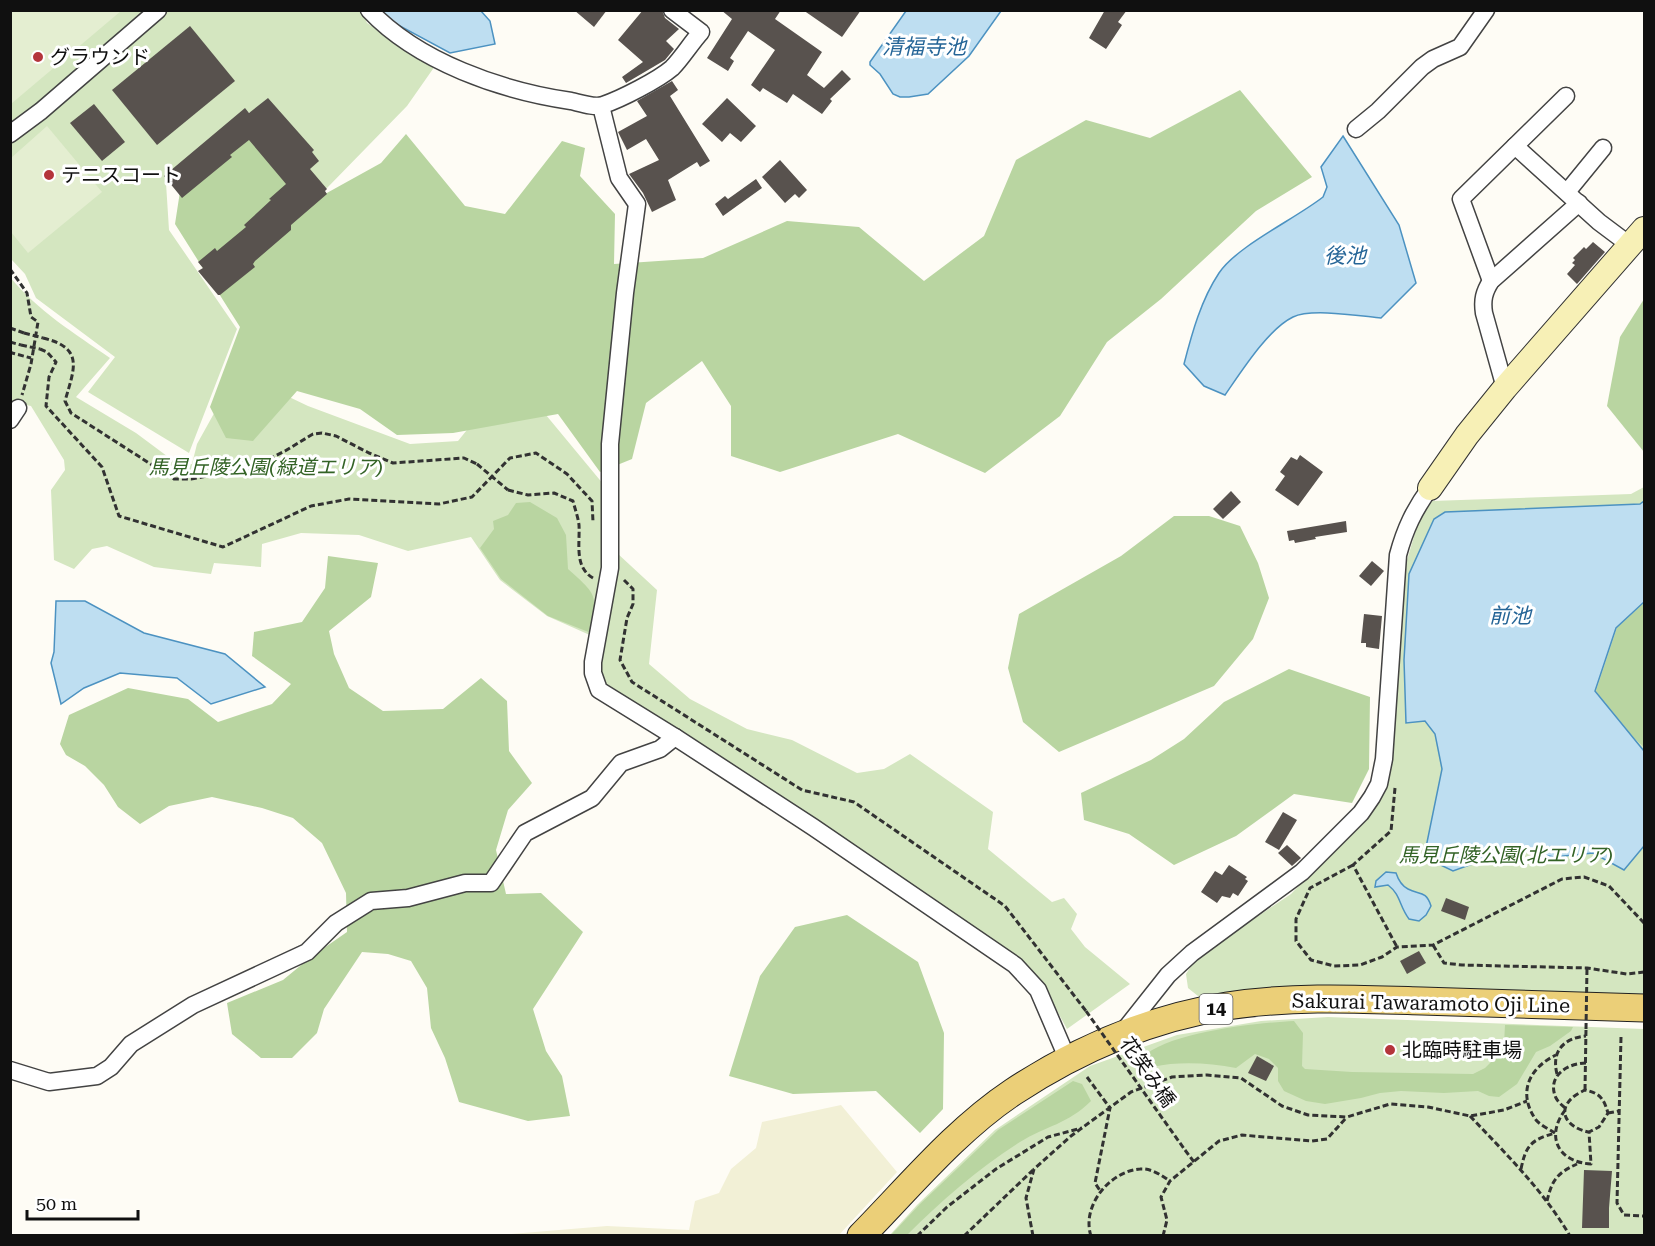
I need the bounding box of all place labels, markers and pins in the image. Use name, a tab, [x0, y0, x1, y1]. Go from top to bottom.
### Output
place label: グラウンド	[50, 45, 150, 69]
marker: グラウンド	[31, 50, 45, 64]
place label: テニスコート	[61, 163, 181, 187]
marker: テニスコート	[42, 168, 56, 182]
place label: 北臨時駐車場	[1402, 1038, 1522, 1062]
marker: 北臨時駐車場	[1383, 1043, 1397, 1057]

